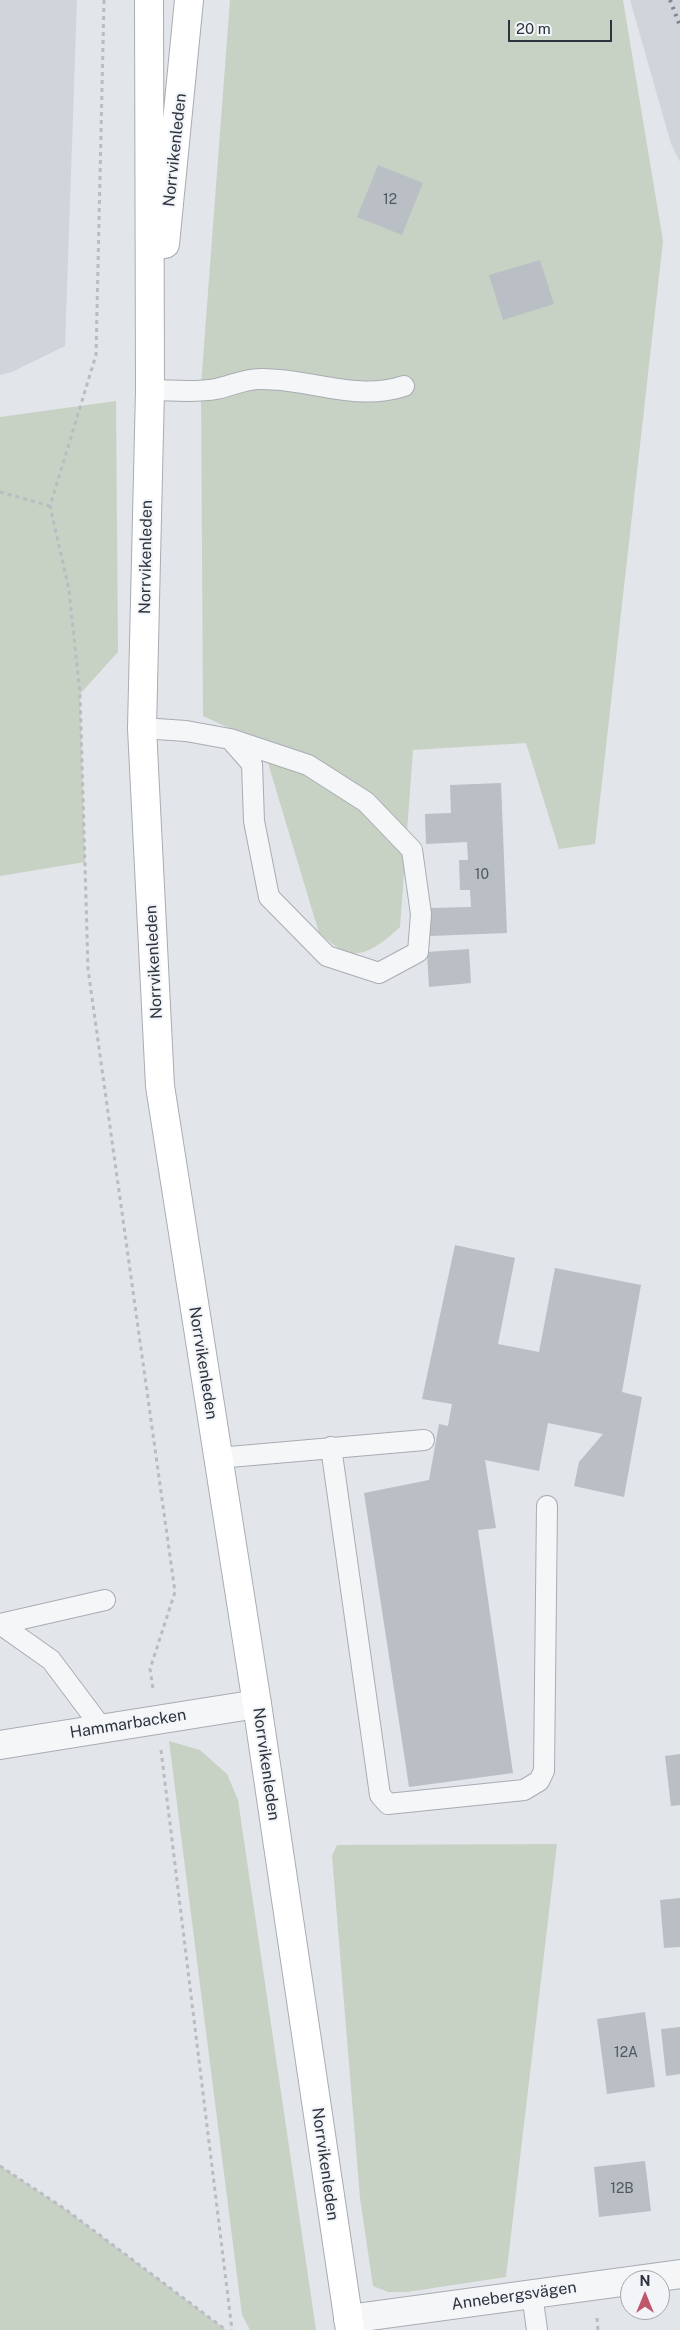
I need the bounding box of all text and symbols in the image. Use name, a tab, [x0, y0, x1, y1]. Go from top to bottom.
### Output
scale bar	[510, 10, 614, 42]
text: 20 m	[516, 20, 551, 37]
street label: Norrvikenleden	[159, 92, 191, 208]
house number: 12	[383, 192, 397, 208]
street label: Norrvikenleden	[135, 500, 157, 614]
house number: 10	[475, 867, 489, 883]
street label: Norrvikenleden	[141, 905, 167, 1019]
street label: Norrvikenleden	[185, 1305, 221, 1421]
street label: Hammarbacken	[68, 1705, 188, 1743]
street label: Norrvikenleden	[249, 1706, 283, 1822]
house number: 12A	[614, 2045, 638, 2061]
street label: Norrvikenleden	[308, 2106, 342, 2222]
house number: 12B	[610, 2181, 634, 2197]
north arrow	[620, 2270, 670, 2320]
text: N	[640, 2273, 650, 2289]
street label: Annebergsvägen	[450, 2278, 578, 2314]

